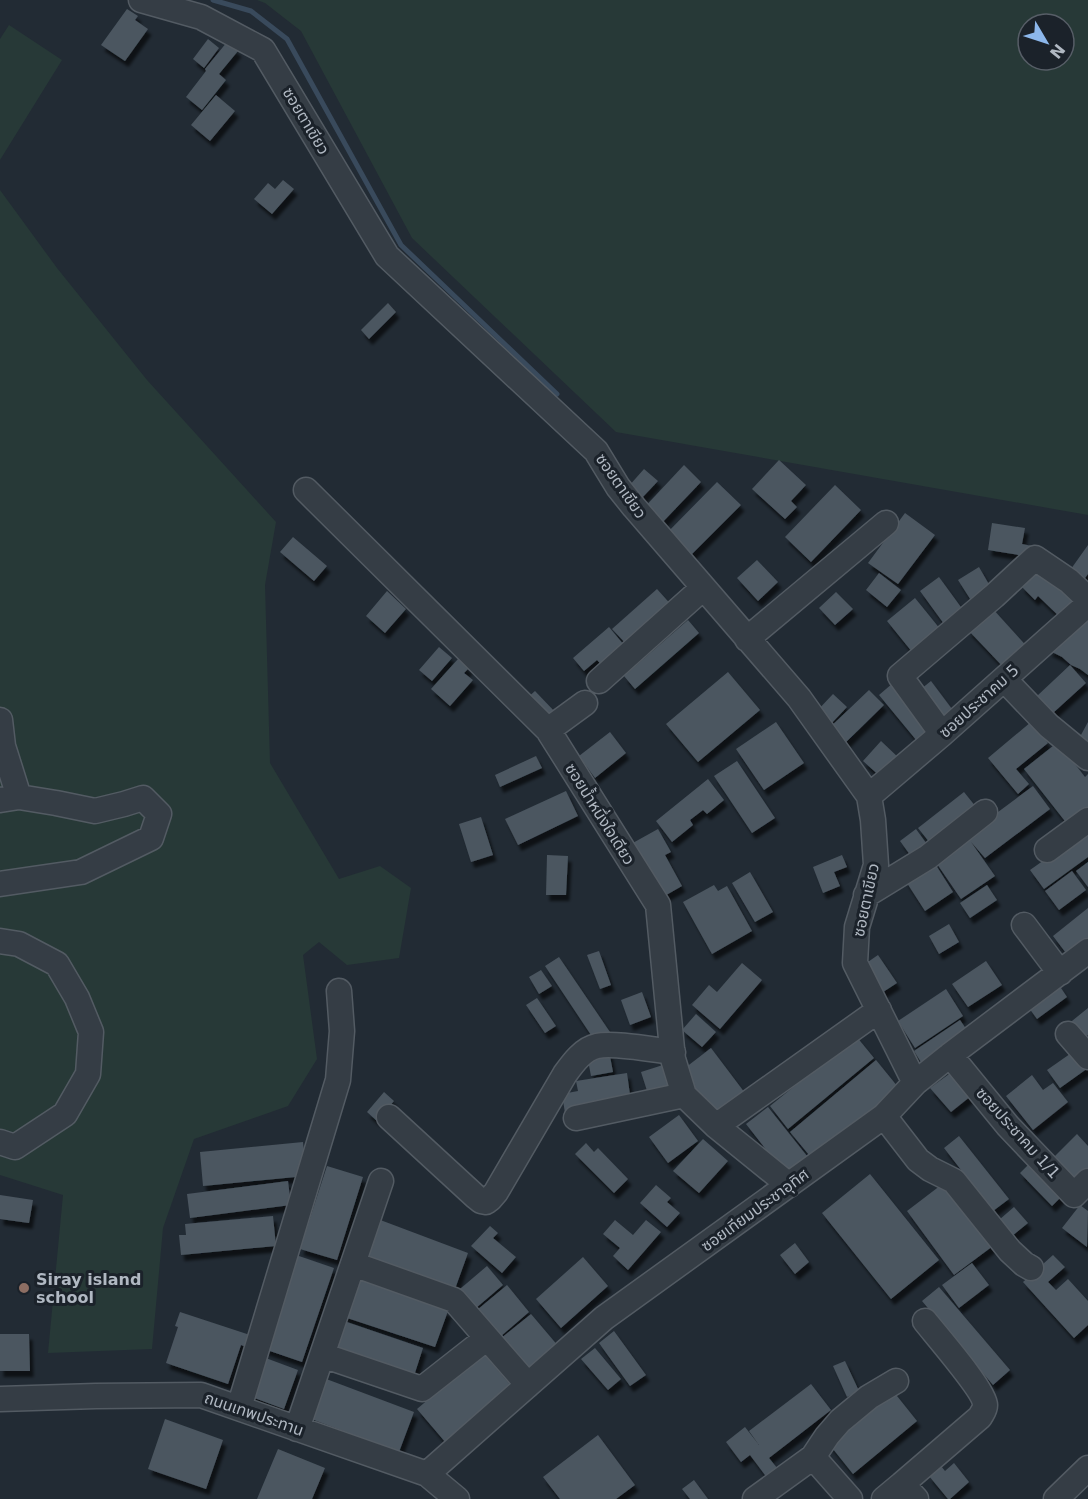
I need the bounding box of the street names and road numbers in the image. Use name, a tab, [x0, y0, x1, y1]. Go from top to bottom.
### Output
street label: ซอยตาเขียว	[279, 84, 333, 158]
street label: ซอยตาเขียว	[592, 450, 650, 522]
street label: ซอยประชาคม 5	[935, 660, 1023, 742]
street label: ซอยน้ำหนึ่งใจเดียว	[561, 759, 641, 868]
street label: ซอยตาเขียว	[849, 861, 883, 939]
street label: ซอยประชาคม 1/1	[972, 1083, 1064, 1183]
street label: ซอยเทียมประชาอุทิศ	[697, 1165, 813, 1255]
street label: ถนนเทพประทาน	[202, 1388, 306, 1440]

